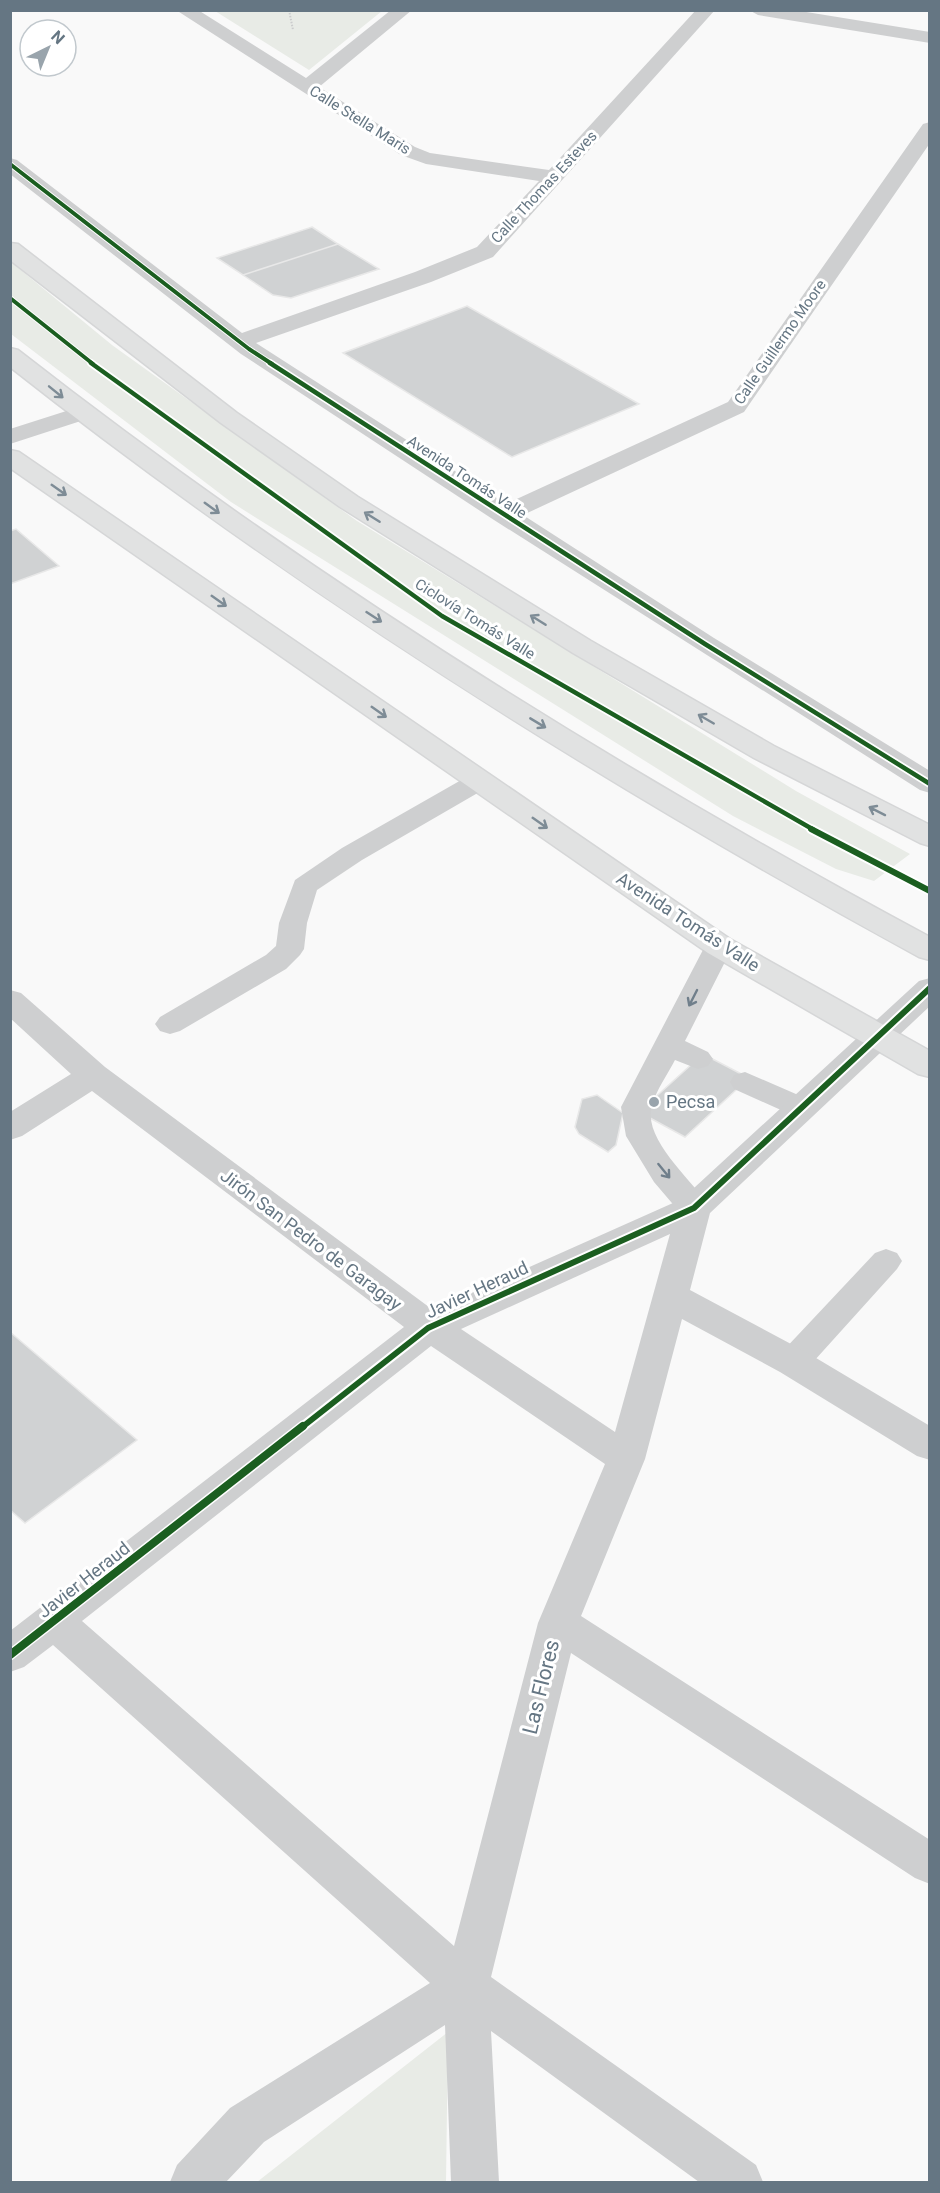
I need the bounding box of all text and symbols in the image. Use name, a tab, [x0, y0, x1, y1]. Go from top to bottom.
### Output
north arrow	[18, 18, 78, 78]
text: N	[47, 27, 68, 48]
street label: Calle Stella Maris	[306, 82, 414, 158]
street label: Calle Thomas Esteves	[487, 127, 601, 247]
street label: Calle Guillermo Moore	[730, 276, 830, 408]
one-way arrow	[48, 385, 64, 398]
street label: Avenida Tomás Valle	[404, 432, 530, 522]
one-way arrow	[50, 484, 66, 496]
one-way arrow	[204, 502, 220, 514]
one-way arrow	[364, 510, 381, 522]
street label: Ciclovía Tomás Valle	[412, 575, 538, 663]
one-way arrow	[210, 595, 227, 607]
one-way arrow	[365, 611, 382, 623]
one-way arrow	[529, 613, 546, 626]
one-way arrow	[371, 706, 387, 718]
one-way arrow	[697, 712, 714, 724]
one-way arrow	[529, 718, 546, 730]
one-way arrow	[869, 805, 887, 816]
one-way arrow	[531, 817, 547, 829]
street label: Avenida Tomás Valle	[613, 867, 764, 976]
one-way arrow	[686, 989, 698, 1007]
place label: Pecsa	[666, 1091, 715, 1112]
marker: Pecsa	[647, 1095, 661, 1109]
one-way arrow	[658, 1163, 671, 1179]
street label: Jirón San Pedro de Garagay	[217, 1165, 406, 1315]
street label: Javier Heraud	[422, 1257, 531, 1322]
street label: Javier Heraud	[34, 1537, 134, 1622]
street label: Las Flores	[518, 1637, 564, 1737]

